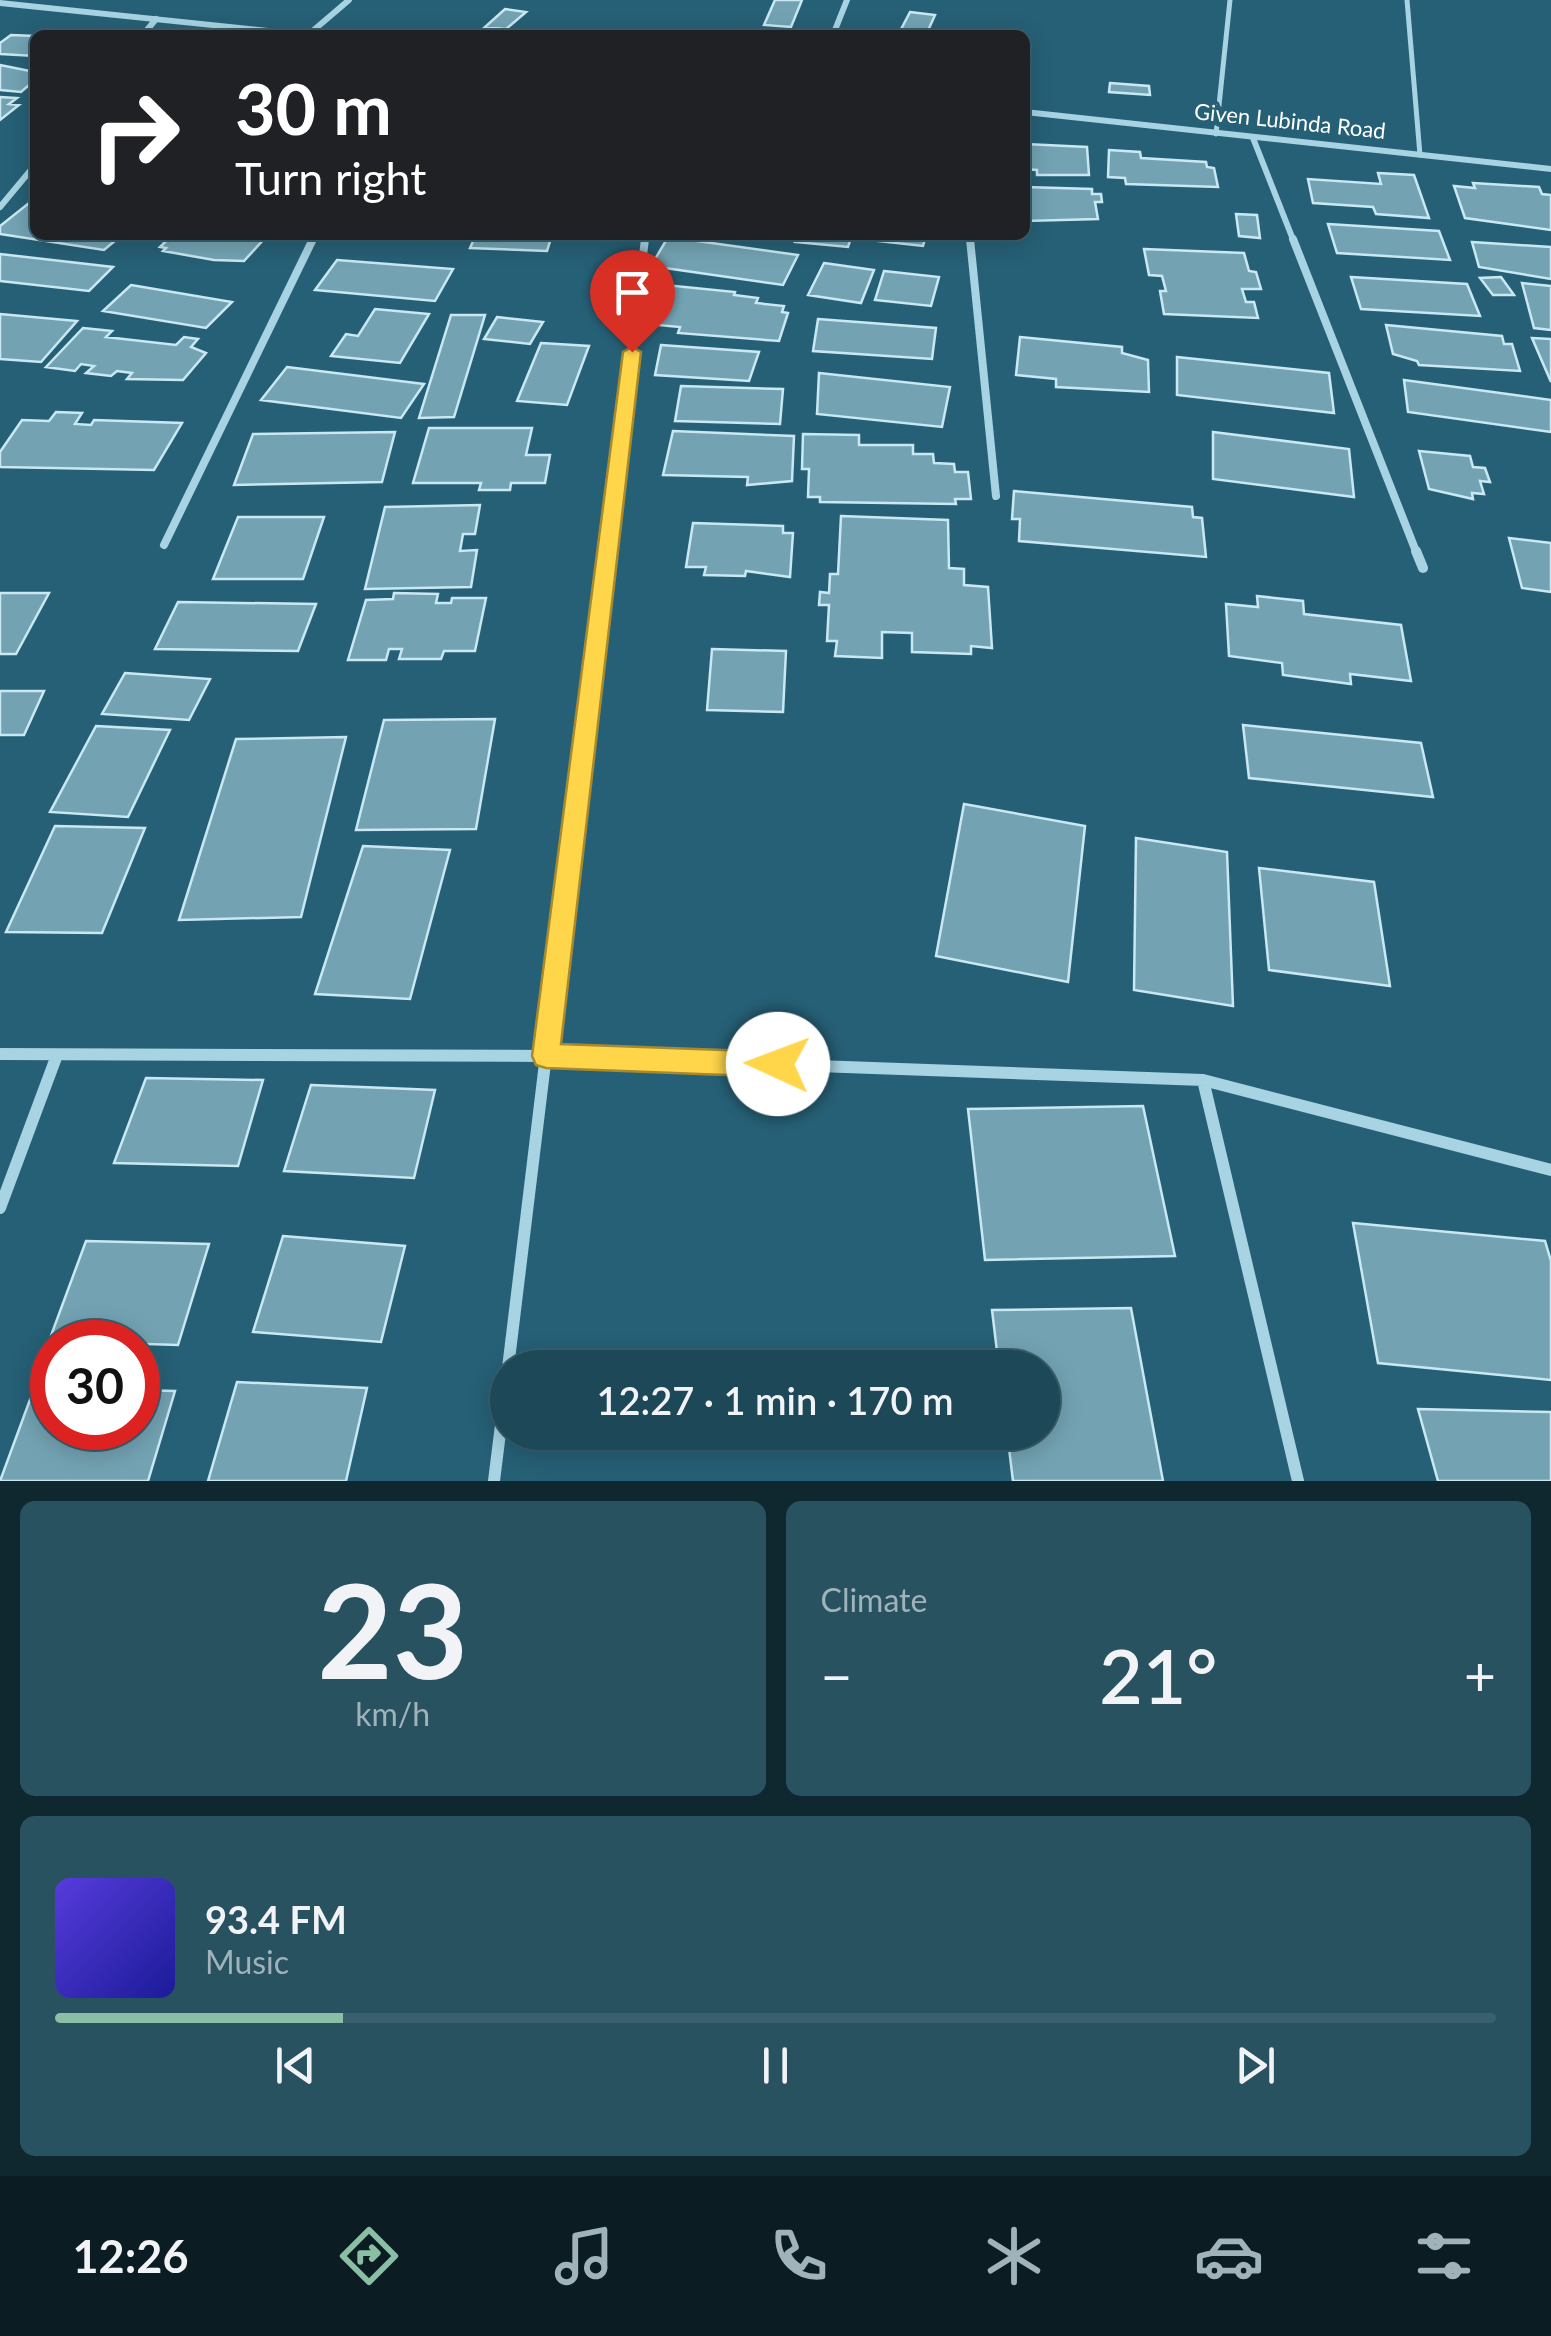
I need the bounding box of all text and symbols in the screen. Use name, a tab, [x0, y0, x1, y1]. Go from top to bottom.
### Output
text: 30 m	[235, 66, 392, 150]
icon: right	[70, 70, 200, 200]
street label: Given Lubinda Road	[1193, 97, 1387, 144]
text: Turn right	[235, 151, 426, 205]
pin	[590, 250, 675, 353]
icon: arrive	[605, 265, 660, 320]
position arrow	[726, 1012, 830, 1116]
speed limit sign: 30	[30, 1320, 160, 1450]
text: 12:27 · 1 min · 170 m	[597, 1377, 953, 1423]
text: 23	[317, 1551, 468, 1707]
text: Climate	[821, 1580, 927, 1619]
text: 21°	[1099, 1630, 1217, 1720]
text: −	[821, 1642, 852, 1708]
text: +	[1464, 1642, 1496, 1708]
text: km/h	[355, 1694, 430, 1733]
text: 93.4 FM	[205, 1896, 347, 1942]
text: Music	[205, 1942, 289, 1981]
icon: previous	[268, 2038, 323, 2093]
icon: pause	[748, 2038, 803, 2093]
icon: next	[1228, 2038, 1283, 2093]
icon: directions	[334, 2221, 404, 2291]
icon: music	[549, 2221, 619, 2291]
icon: phone	[764, 2221, 834, 2291]
icon: climate	[979, 2221, 1049, 2291]
icon: car	[1194, 2221, 1264, 2291]
icon: filters	[1409, 2221, 1479, 2291]
text: 12:26	[73, 2229, 189, 2283]

